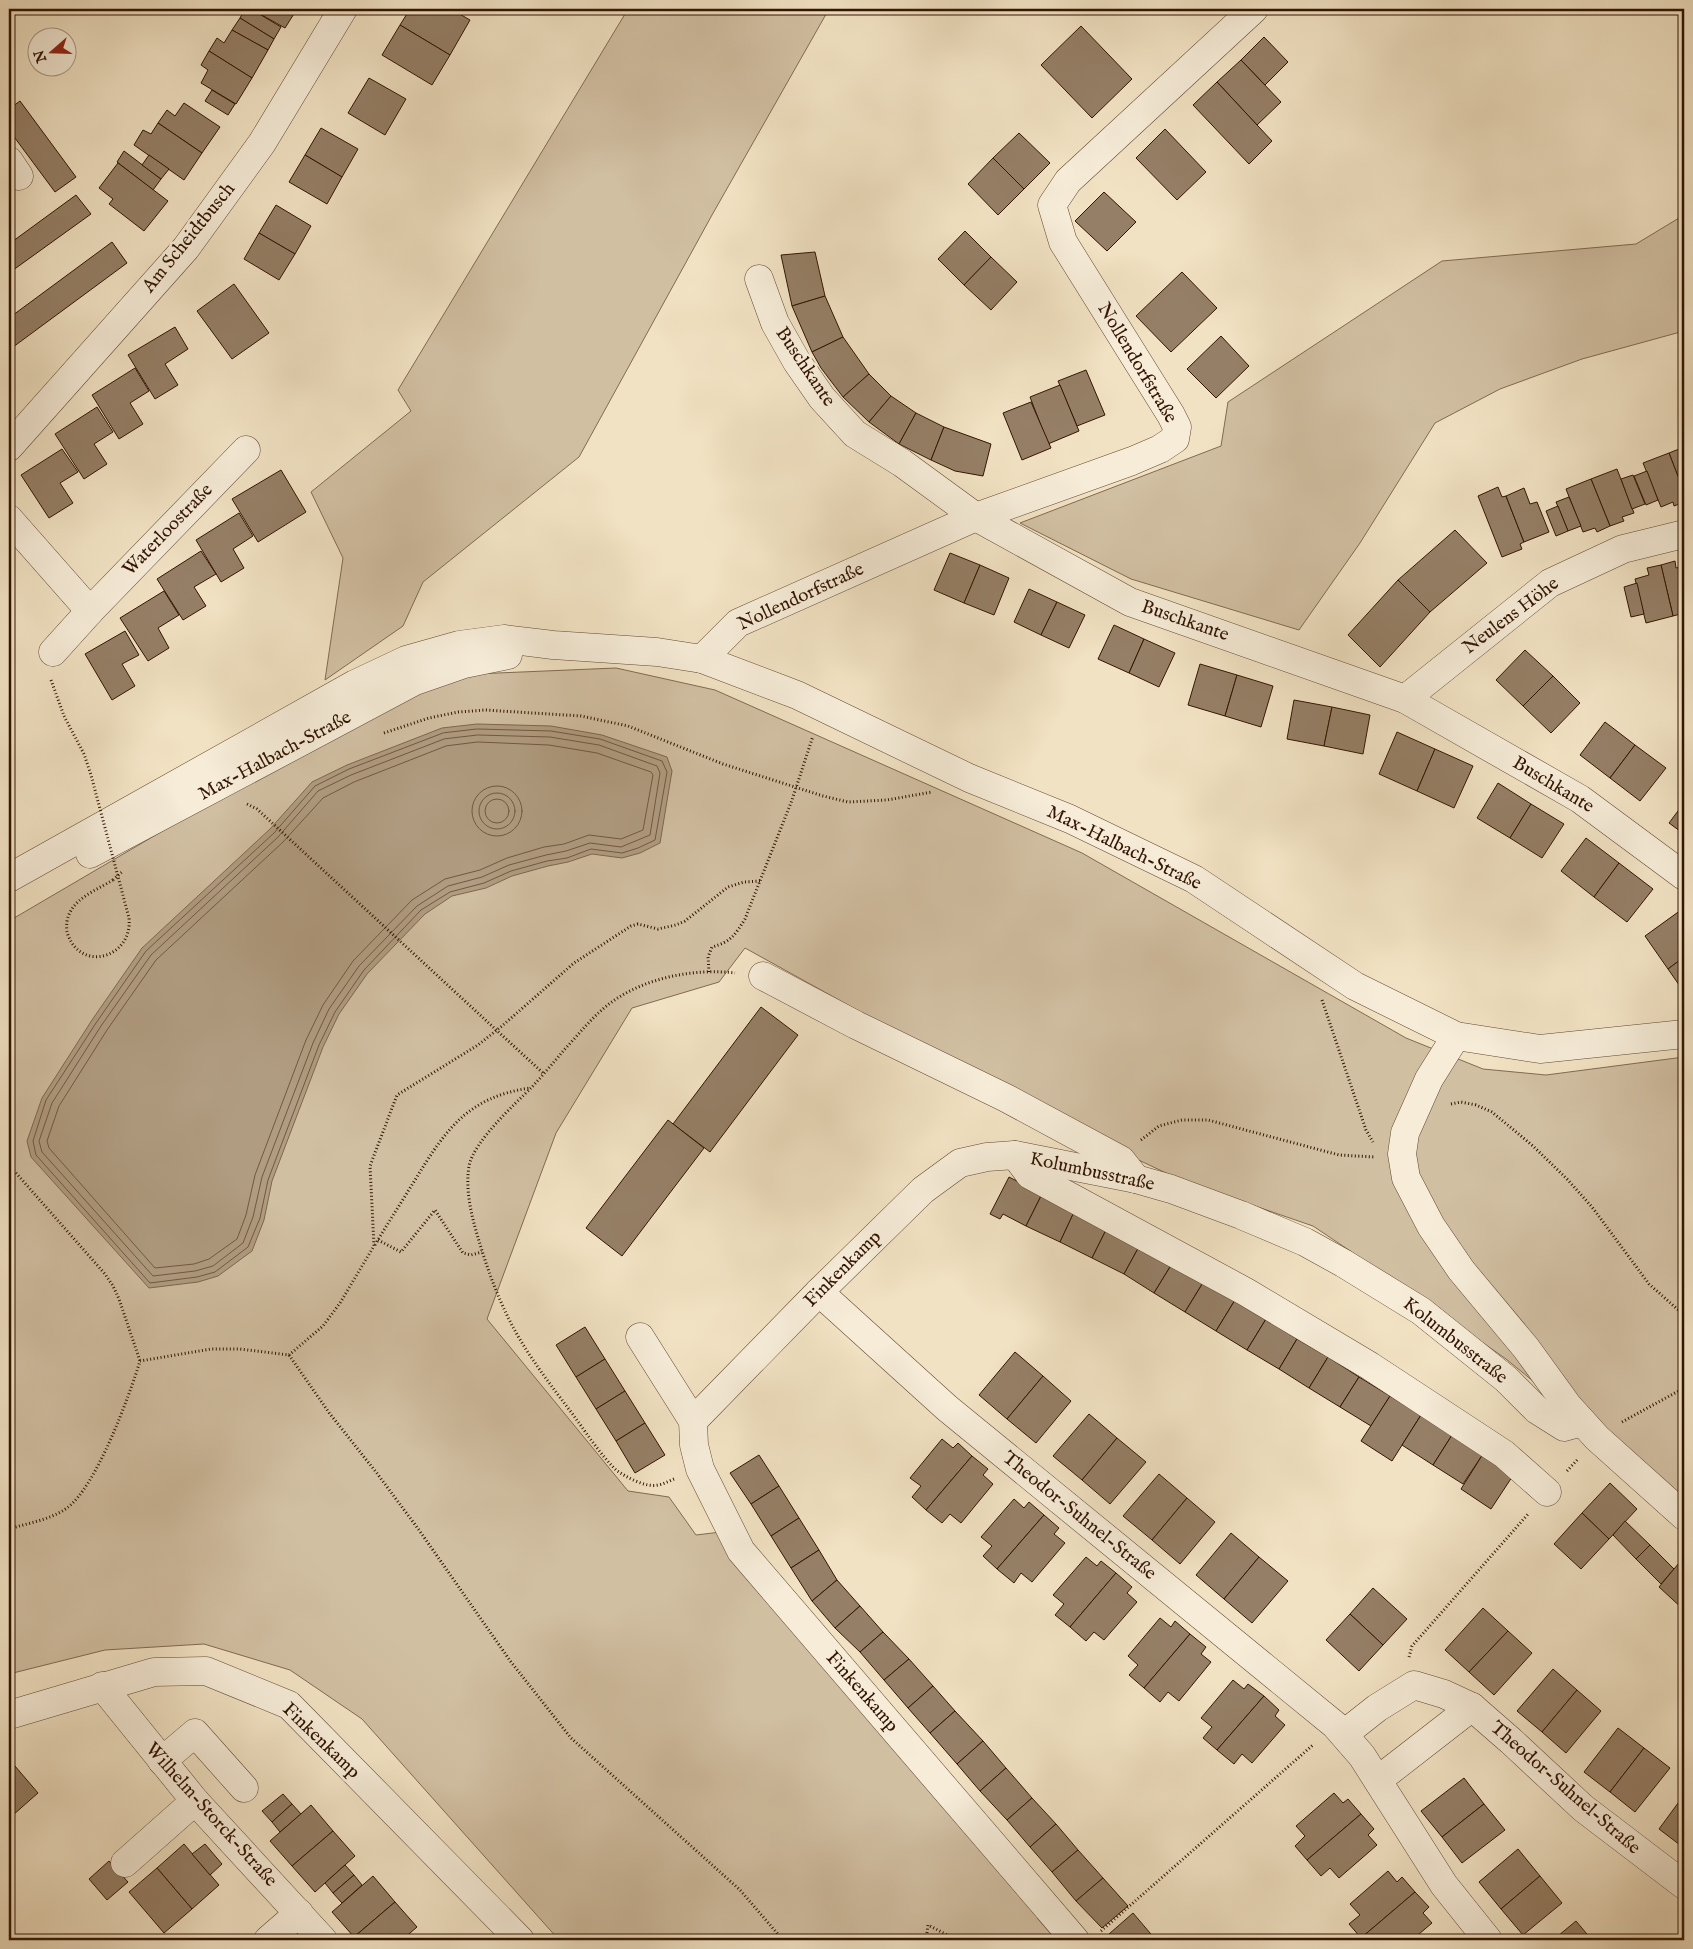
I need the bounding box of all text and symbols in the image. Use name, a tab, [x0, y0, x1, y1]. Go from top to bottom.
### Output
north arrow	[28, 28, 78, 78]
text: N	[30, 47, 52, 66]
street label: Am Scheidtbusch	[137, 178, 241, 299]
street label: Nollendorfstraße	[1092, 298, 1183, 428]
street label: Buschkante	[770, 323, 841, 412]
street label: Waterloostraße	[118, 478, 218, 581]
street label: Nollendorfstraße	[734, 557, 868, 637]
street label: Neulens Höhe	[1458, 572, 1564, 660]
street label: Buschkante	[1138, 595, 1232, 647]
street label: Max-Halbach-Straße	[195, 706, 356, 806]
street label: Buschkante	[1508, 751, 1598, 819]
street label: Max-Halbach-Straße	[1043, 800, 1206, 896]
street label: Kolumbusstraße	[1027, 1147, 1157, 1197]
street label: Finkenkamp	[799, 1225, 887, 1313]
street label: Kolumbusstraße	[1398, 1292, 1513, 1390]
street label: Theodor-Suhnel-Straße	[997, 1446, 1161, 1586]
street label: Finkenkamp	[820, 1647, 904, 1737]
street label: Finkenkamp	[277, 1698, 365, 1784]
street label: Theodor-Suhnel-Straße	[1485, 1716, 1645, 1860]
street label: Wilhelm-Storck-Straße	[140, 1738, 282, 1892]

